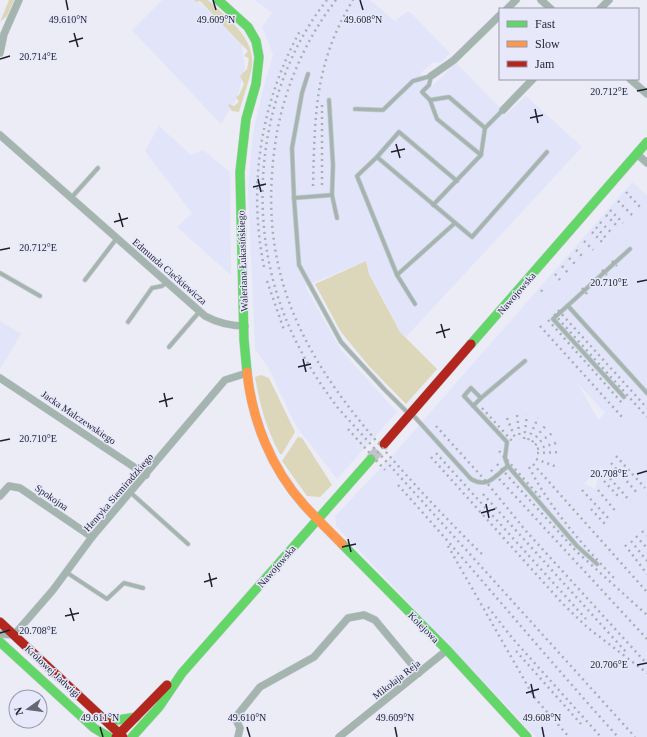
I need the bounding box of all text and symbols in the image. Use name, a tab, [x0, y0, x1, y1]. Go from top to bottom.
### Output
legend	[499, 8, 639, 80]
text: 49.610°N	[49, 14, 87, 25]
text: 49.609°N	[197, 14, 235, 25]
text: 49.608°N	[344, 14, 382, 25]
text: Fast	[535, 17, 556, 31]
text: Slow	[535, 37, 560, 51]
text: 20.714°E	[19, 51, 57, 62]
text: Jam	[535, 57, 555, 71]
text: 20.712°E	[590, 86, 628, 97]
street label: Waleriana Łukasińskiego	[235, 210, 250, 312]
street label: Edmunda Ciećkiewicza	[130, 236, 209, 307]
text: 20.712°E	[19, 242, 57, 253]
street label: Nawojowska	[495, 270, 538, 317]
text: 20.710°E	[590, 277, 628, 288]
street label: Jacka Malczewskiego	[39, 388, 118, 446]
text: 20.710°E	[19, 433, 57, 444]
street label: Henryka Siemiradzkiego	[82, 451, 155, 534]
text: 20.708°E	[590, 468, 628, 479]
street label: Spokojna	[33, 482, 71, 513]
street label: Nawojowska	[255, 543, 298, 590]
street label: Kolejowa	[406, 610, 442, 645]
text: 20.708°E	[19, 625, 57, 636]
street label: Królowej Jadwigi	[23, 643, 83, 700]
street label: Mikołaja Reja	[370, 657, 423, 701]
text: 20.706°E	[590, 659, 628, 670]
north arrow	[8, 689, 48, 729]
text: N	[12, 706, 25, 717]
text: 49.611°N	[81, 712, 119, 723]
text: 49.610°N	[228, 712, 266, 723]
text: 49.609°N	[376, 712, 414, 723]
text: 49.608°N	[523, 712, 561, 723]

